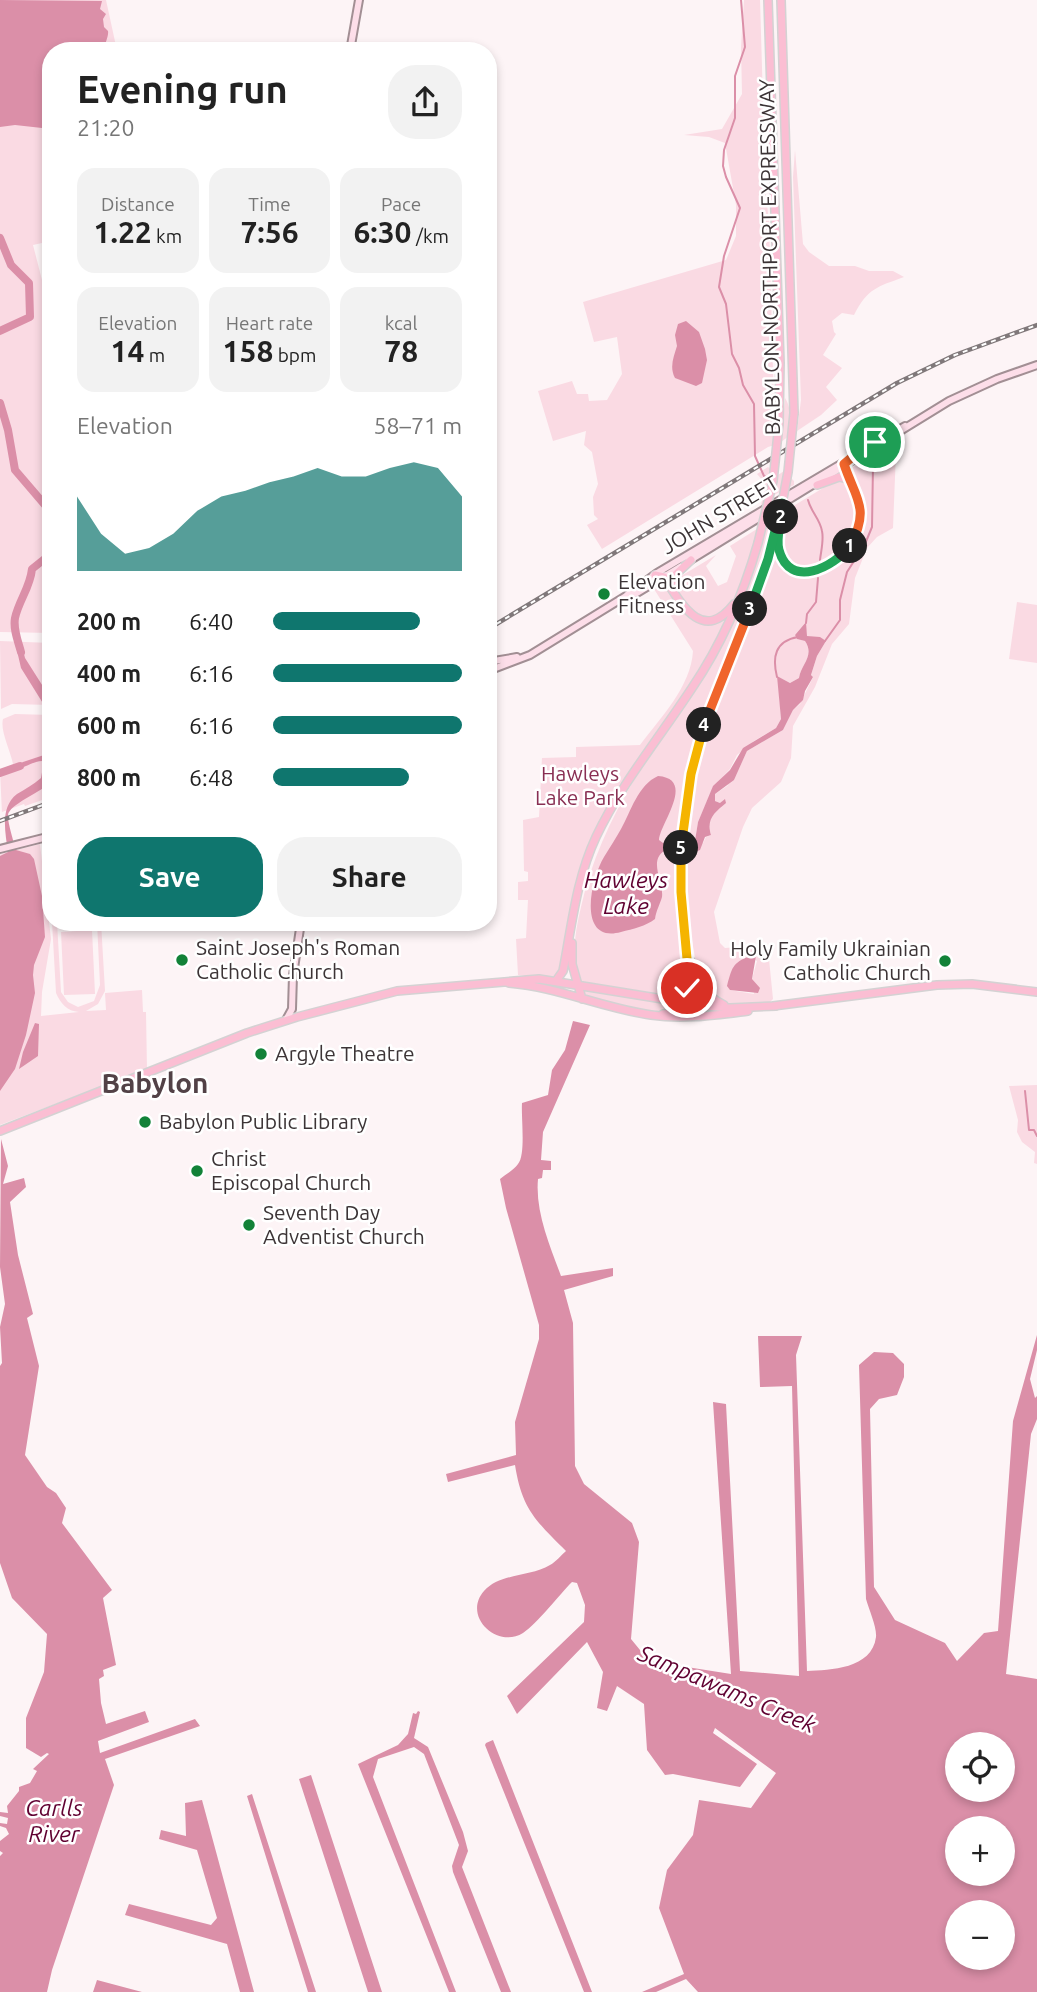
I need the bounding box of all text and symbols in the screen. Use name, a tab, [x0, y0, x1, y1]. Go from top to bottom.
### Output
button: share	[388, 65, 462, 139]
text: Evening run	[77, 68, 288, 110]
street label: BABYLON-NORTHPORT EXPRESSWAY	[754, 79, 784, 435]
text: 21:20	[77, 115, 135, 140]
text: Distance	[101, 193, 175, 215]
text: Time	[248, 193, 291, 215]
text: Pace	[381, 193, 421, 215]
text: 1.22	[94, 215, 152, 249]
text: 7:56	[240, 215, 299, 249]
text: 6:30	[353, 215, 412, 249]
text: km	[152, 225, 182, 247]
text: /km	[412, 225, 449, 247]
text: Elevation	[98, 312, 177, 334]
text: Heart rate	[226, 312, 313, 334]
text: kcal	[385, 312, 418, 334]
text: 14	[111, 334, 144, 368]
text: 158	[223, 334, 273, 368]
text: 78	[384, 334, 418, 368]
text: m	[144, 344, 165, 366]
text: bpm	[273, 344, 316, 366]
pin	[845, 412, 905, 472]
text: Elevation	[77, 413, 173, 438]
text: 58–71 m	[374, 413, 462, 438]
icon: arrive	[856, 423, 894, 461]
street label: JOHN STREET	[657, 470, 783, 558]
pin: 2	[764, 500, 798, 534]
text: 2	[775, 505, 786, 527]
pin: 1	[832, 528, 868, 564]
text: 1	[844, 534, 855, 556]
place label: Elevation Fitness	[618, 569, 706, 617]
marker: Elevation Fitness	[596, 586, 612, 602]
pin: 3	[732, 592, 768, 626]
text: 3	[744, 597, 755, 619]
text: 200 m	[77, 609, 141, 634]
text: 6:40	[189, 609, 234, 634]
text: 400 m	[77, 661, 141, 686]
text: 6:16	[189, 661, 234, 686]
pin: 4	[686, 708, 722, 742]
text: 600 m	[77, 713, 141, 738]
text: 6:16	[189, 713, 234, 738]
text: 4	[698, 713, 709, 735]
park label: Hawleys Lake Park	[535, 761, 625, 809]
text: 800 m	[77, 765, 141, 790]
text: 6:48	[189, 765, 234, 790]
pin: 5	[664, 830, 698, 866]
text: 5	[675, 836, 686, 858]
button: Save	[77, 837, 263, 917]
button: Share	[277, 837, 462, 917]
water label: Hawleys Lake	[584, 867, 668, 918]
place label: Saint Joseph's Roman Catholic Church	[196, 935, 400, 983]
place label: Holy Family Ukrainian Catholic Church	[730, 936, 931, 984]
marker: Saint Joseph's Roman Catholic Church	[174, 952, 190, 968]
marker: Holy Family Ukrainian Catholic Church	[937, 953, 953, 969]
pin	[657, 958, 717, 1018]
icon: check	[668, 969, 706, 1007]
place label: Argyle Theatre	[275, 1041, 414, 1065]
marker: Argyle Theatre	[253, 1046, 269, 1062]
district label: Babylon	[102, 1067, 208, 1098]
place label: Babylon Public Library	[159, 1109, 367, 1133]
marker: Babylon Public Library	[137, 1114, 153, 1130]
place label: Christ Episcopal Church	[211, 1146, 371, 1194]
marker: Christ Episcopal Church	[189, 1163, 205, 1179]
place label: Seventh Day Adventist Church	[263, 1200, 425, 1248]
marker: Seventh Day Adventist Church	[241, 1217, 257, 1233]
water label: Sampawams Creek	[634, 1639, 820, 1737]
map controls	[945, 1732, 1015, 1970]
button: locate	[945, 1732, 1015, 1802]
water label: Carlls River	[25, 1795, 83, 1846]
button: +	[945, 1816, 1015, 1886]
button: −	[945, 1900, 1015, 1970]

